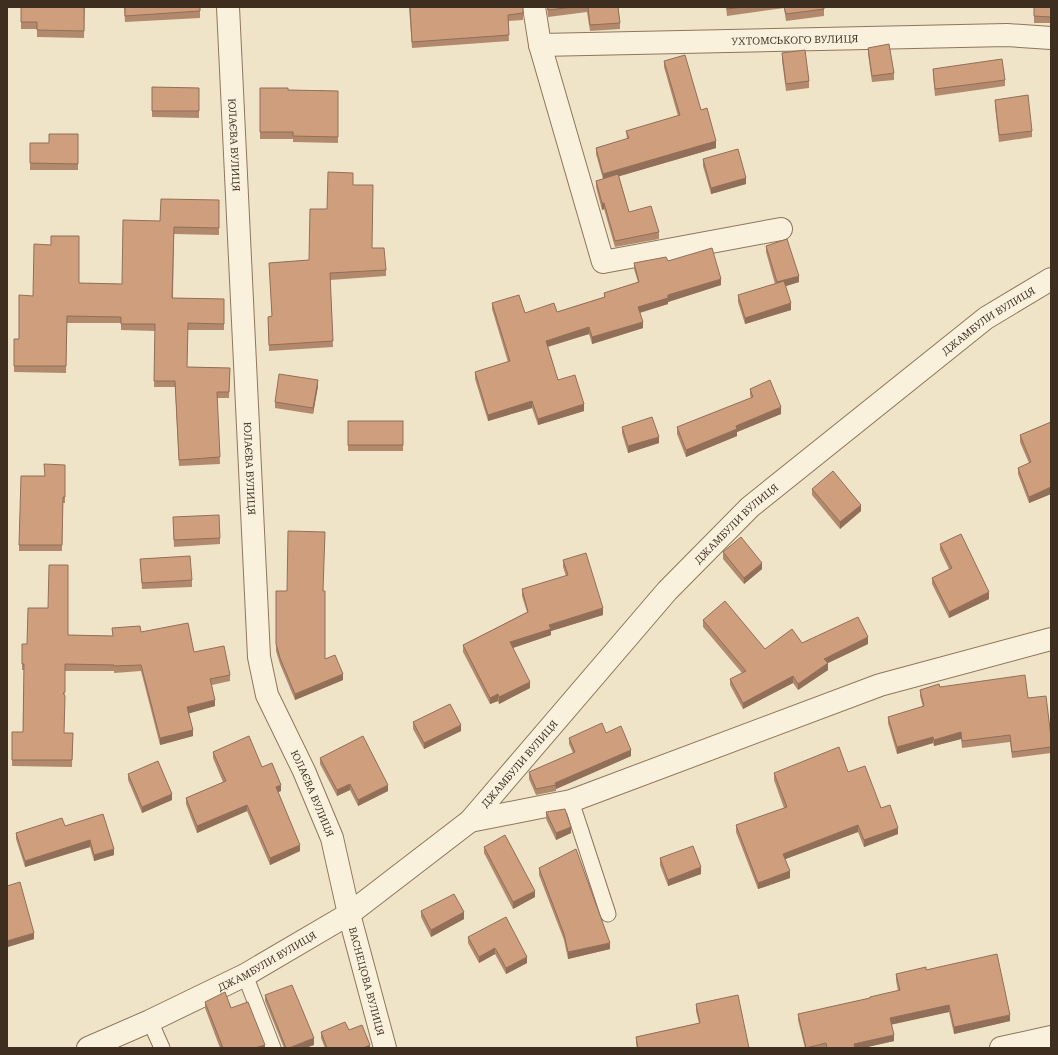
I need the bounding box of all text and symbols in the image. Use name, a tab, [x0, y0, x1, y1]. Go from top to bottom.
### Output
street label: УХТОМСЬКОГО ВУЛИЦЯ	[731, 33, 859, 46]
street label: ЮЛАЄВА ВУЛИЦЯ	[227, 98, 242, 192]
street label: ДЖАМБУЛИ ВУЛИЦЯ	[940, 285, 1037, 357]
street label: ЮЛАЄВА ВУЛИЦЯ	[242, 422, 258, 515]
street label: ДЖАМБУЛИ ВУЛИЦЯ	[692, 481, 780, 565]
street label: ДЖАМБУЛИ ВУЛИЦЯ	[479, 718, 560, 809]
street label: ЮЛАЄВА ВУЛИЦЯ	[289, 748, 336, 838]
street label: ВАСНЕЦОВА ВУЛИЦЯ	[347, 926, 387, 1037]
street label: ДЖАМБУЛИ ВУЛИЦЯ	[216, 929, 318, 993]

